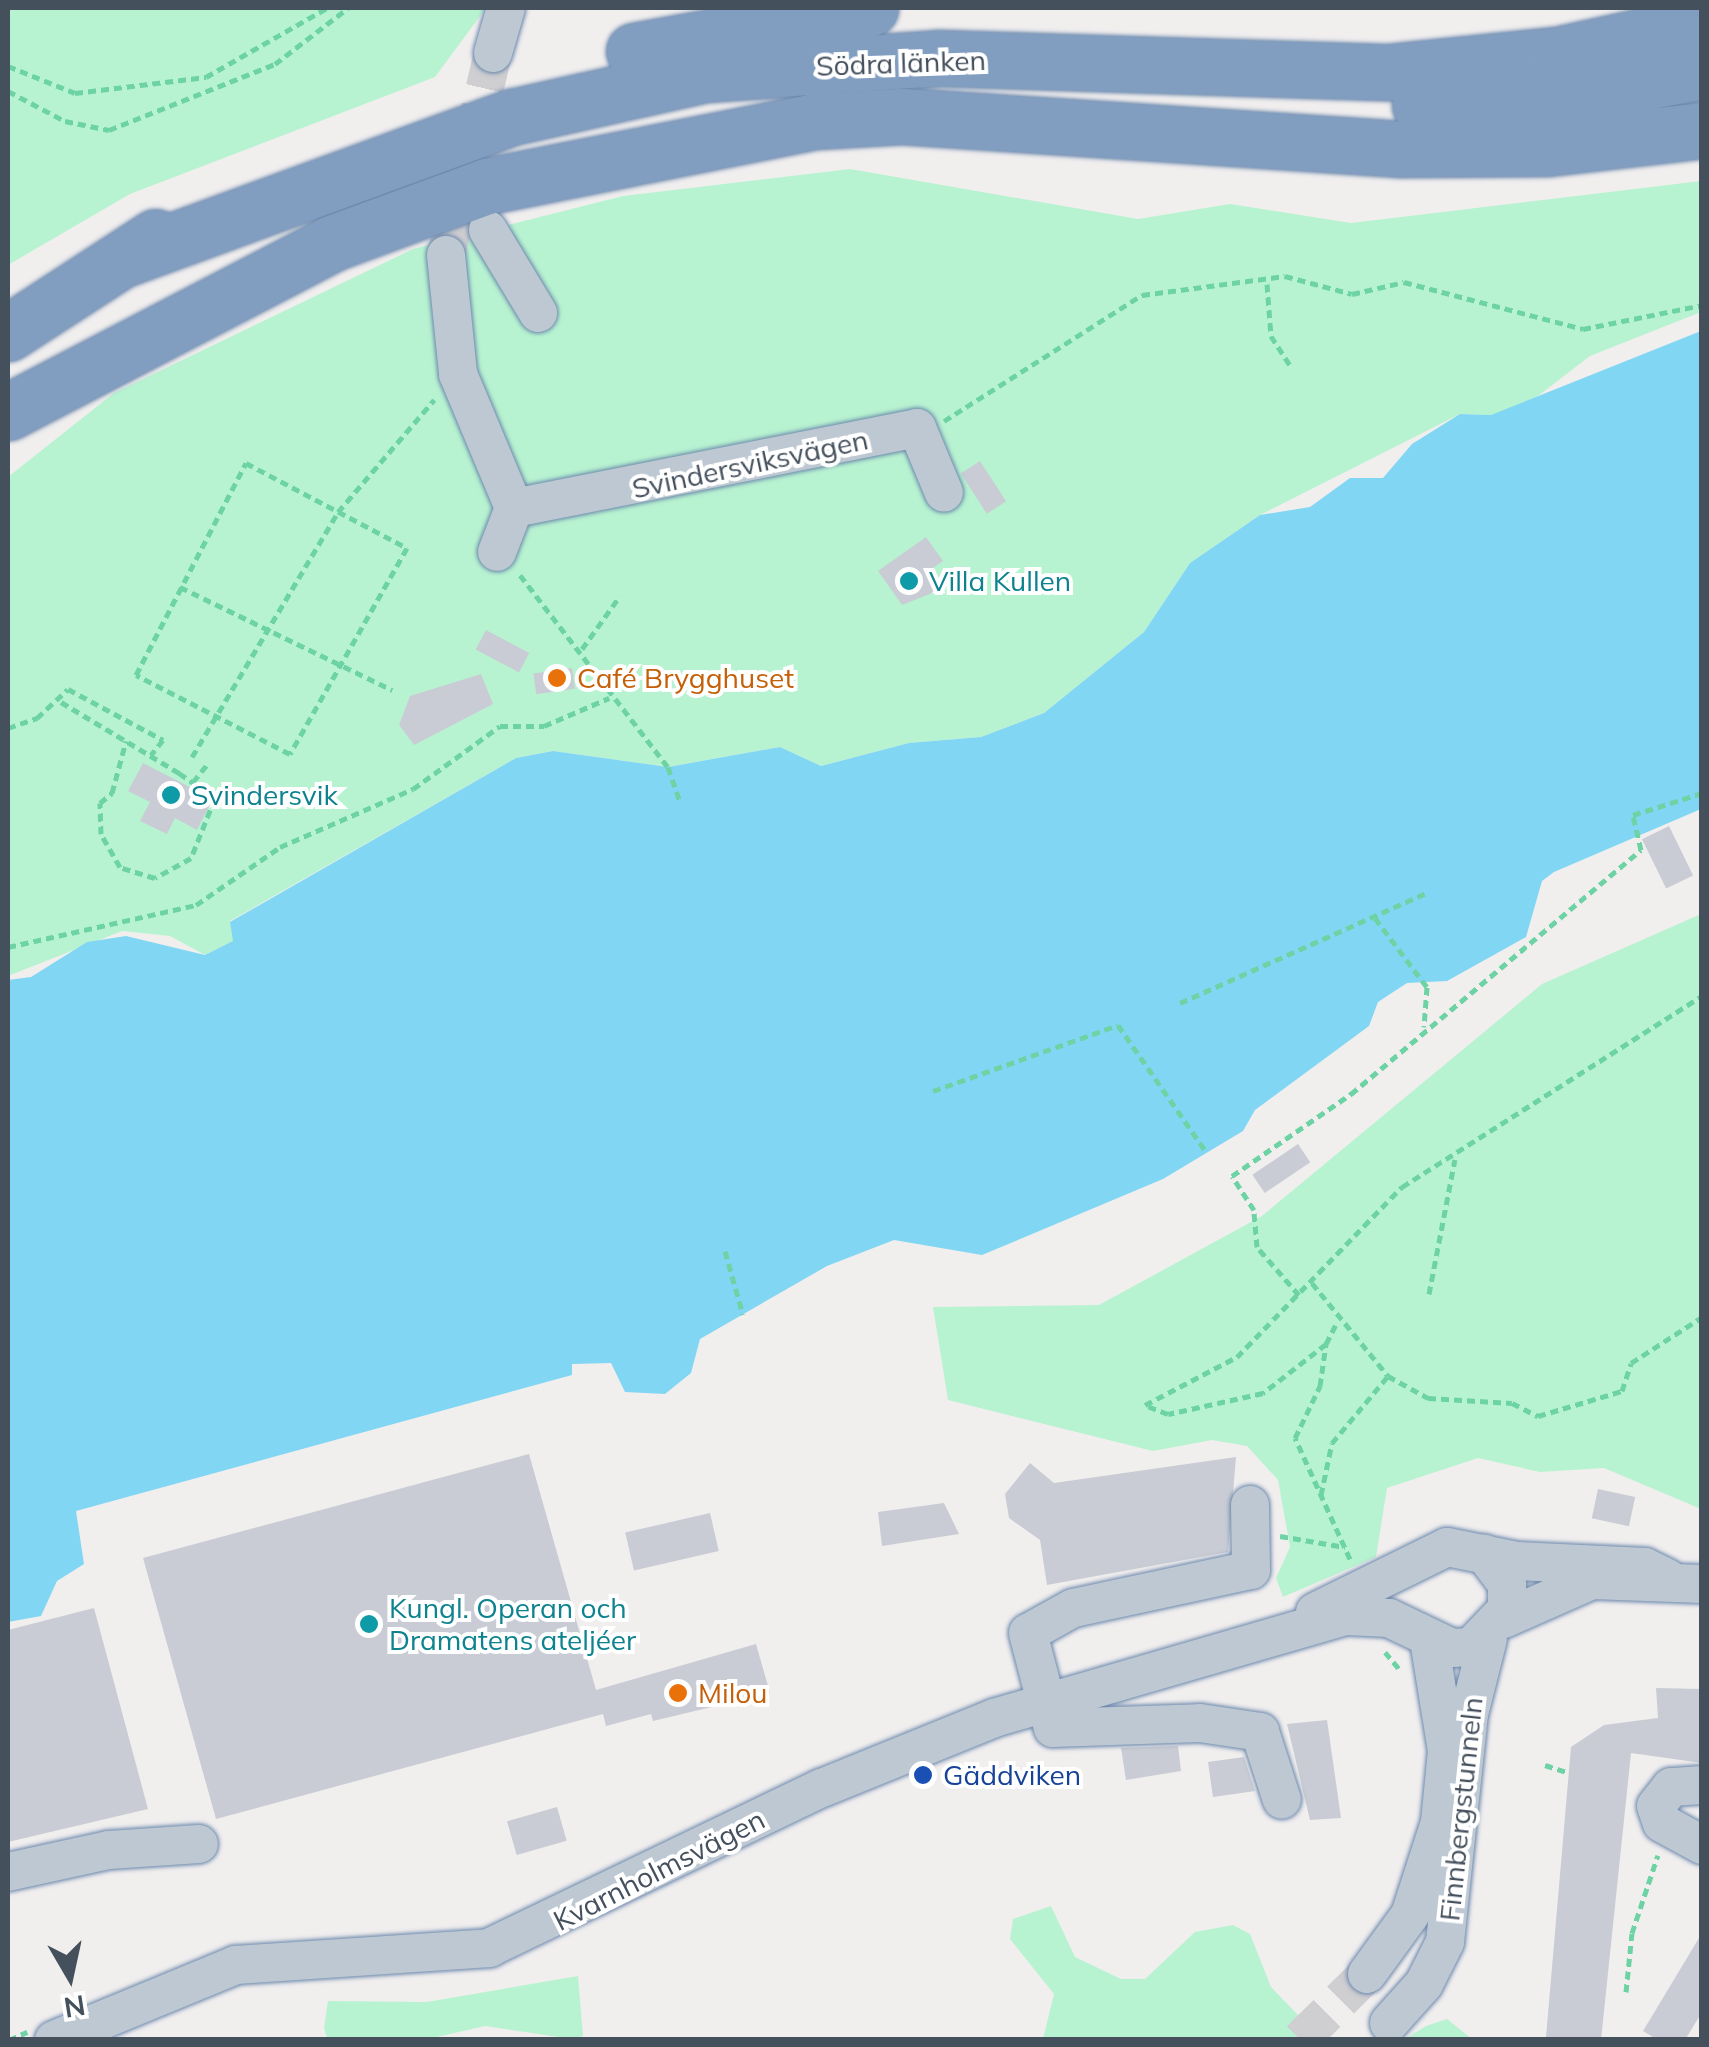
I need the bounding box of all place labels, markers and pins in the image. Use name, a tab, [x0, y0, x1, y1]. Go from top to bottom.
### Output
place label: Villa Kullen	[929, 564, 1071, 598]
marker: Villa Kullen	[898, 570, 920, 592]
place label: Café Brygghuset	[577, 661, 794, 695]
marker: Café Brygghuset	[546, 667, 568, 689]
place label: Svindersvik	[191, 778, 338, 812]
marker: Svindersvik	[160, 784, 182, 806]
place label: Kungl. Operan och Dramatens ateljéer	[389, 1591, 636, 1657]
marker: Kungl. Operan och Dramatens ateljéer	[358, 1613, 380, 1635]
place label: Milou	[698, 1676, 767, 1710]
marker: Milou	[667, 1682, 689, 1704]
place label: Gäddviken	[943, 1758, 1081, 1792]
marker: Gäddviken	[912, 1764, 934, 1786]

